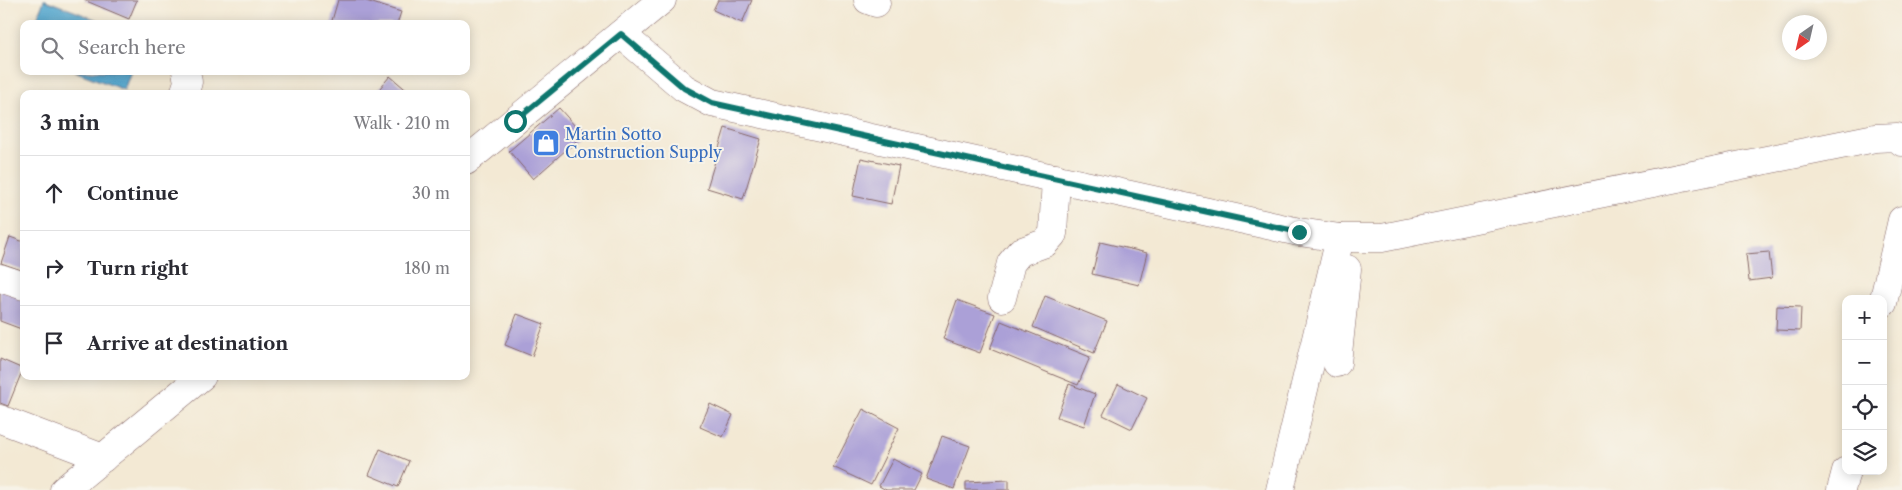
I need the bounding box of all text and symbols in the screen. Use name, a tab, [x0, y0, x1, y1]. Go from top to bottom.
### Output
north arrow	[1782, 15, 1827, 60]
search box	[20, 20, 470, 75]
icon: search	[38, 34, 66, 62]
text: Search here	[78, 36, 186, 59]
text: 3 min	[40, 110, 100, 135]
route start	[504, 110, 527, 133]
text: Walk · 210 m	[354, 113, 450, 133]
place label: Martin Sotto Construction Supply	[565, 124, 723, 162]
shop icon: Martin Sotto Construction Supply	[531, 128, 561, 158]
icon: ahead	[40, 179, 68, 207]
text: Continue	[87, 182, 179, 205]
text: 30 m	[412, 183, 450, 203]
route end	[1288, 221, 1311, 244]
icon: right	[40, 254, 68, 282]
text: Turn right	[87, 257, 188, 280]
text: 180 m	[404, 258, 450, 278]
map controls	[1842, 295, 1887, 475]
button: +	[1842, 295, 1887, 340]
icon: arrive	[40, 329, 68, 357]
text: Arrive at destination	[87, 332, 288, 355]
button: −	[1842, 340, 1887, 385]
button: locate	[1842, 385, 1887, 430]
button: layers	[1842, 430, 1887, 475]

